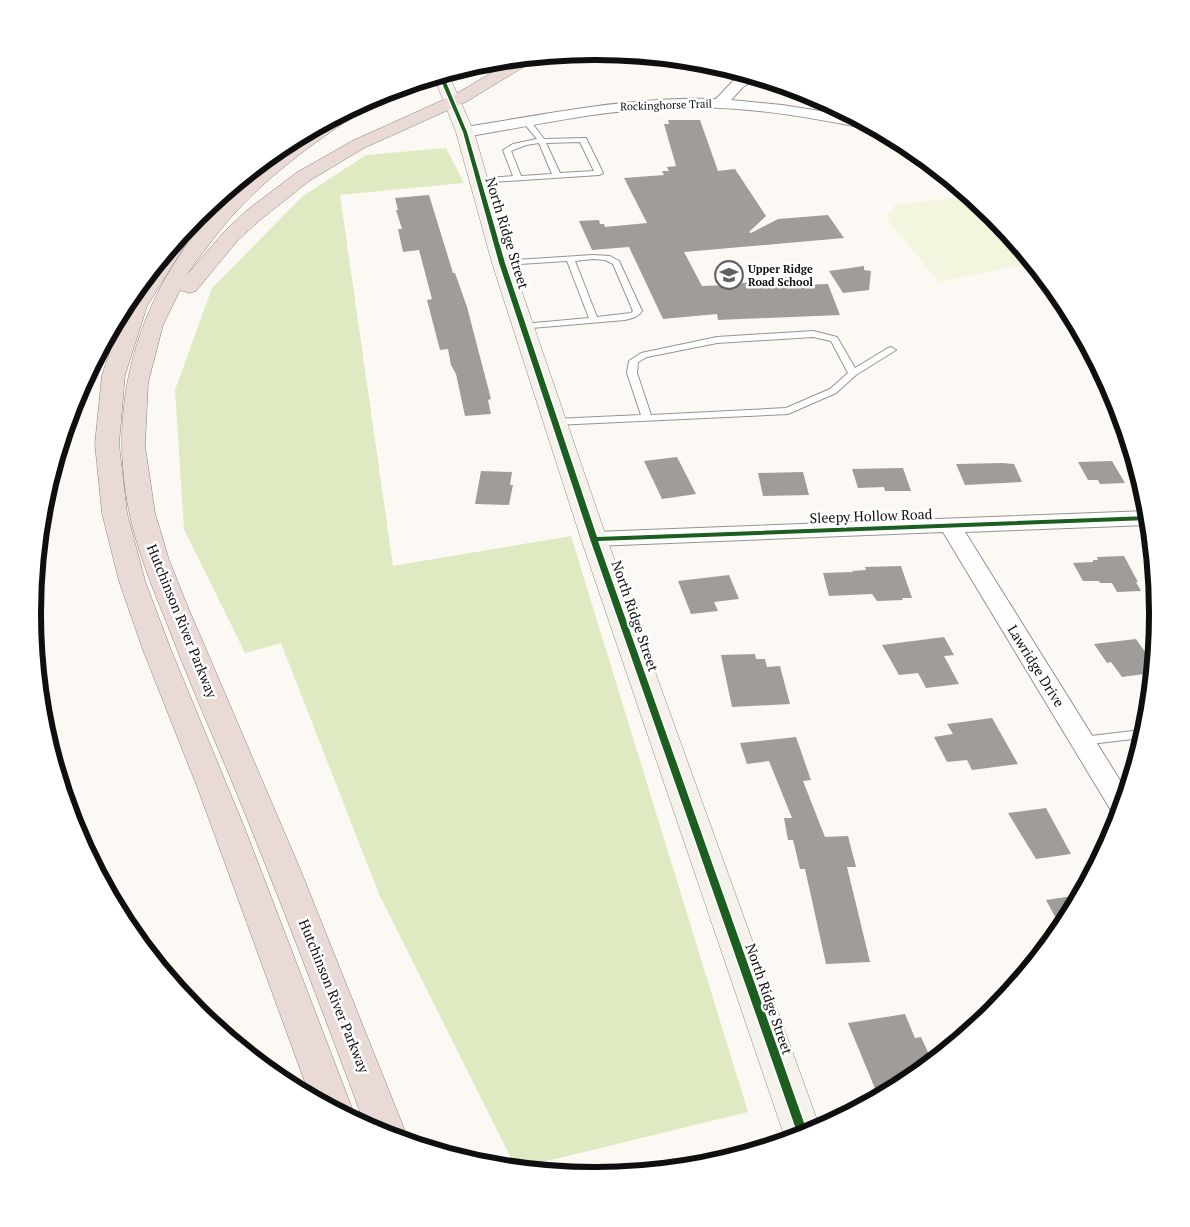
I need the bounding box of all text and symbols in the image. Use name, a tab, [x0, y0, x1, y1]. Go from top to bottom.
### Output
street label: Rockinghorse Trail	[620, 96, 712, 114]
street label: North Ridge Street	[481, 174, 534, 292]
school or university icon: Upper Ridge Road School	[714, 260, 744, 290]
place label: Upper Ridge Road School	[748, 262, 813, 289]
street label: Sleepy Hollow Road	[809, 504, 933, 527]
street label: Hutchinson River Parkway	[143, 541, 222, 701]
street label: North Ridge Street	[608, 558, 664, 675]
street label: Lawridge Drive	[1004, 621, 1069, 710]
street label: Hutchinson River Parkway	[295, 916, 374, 1076]
street label: North Ridge Street	[742, 941, 798, 1058]

